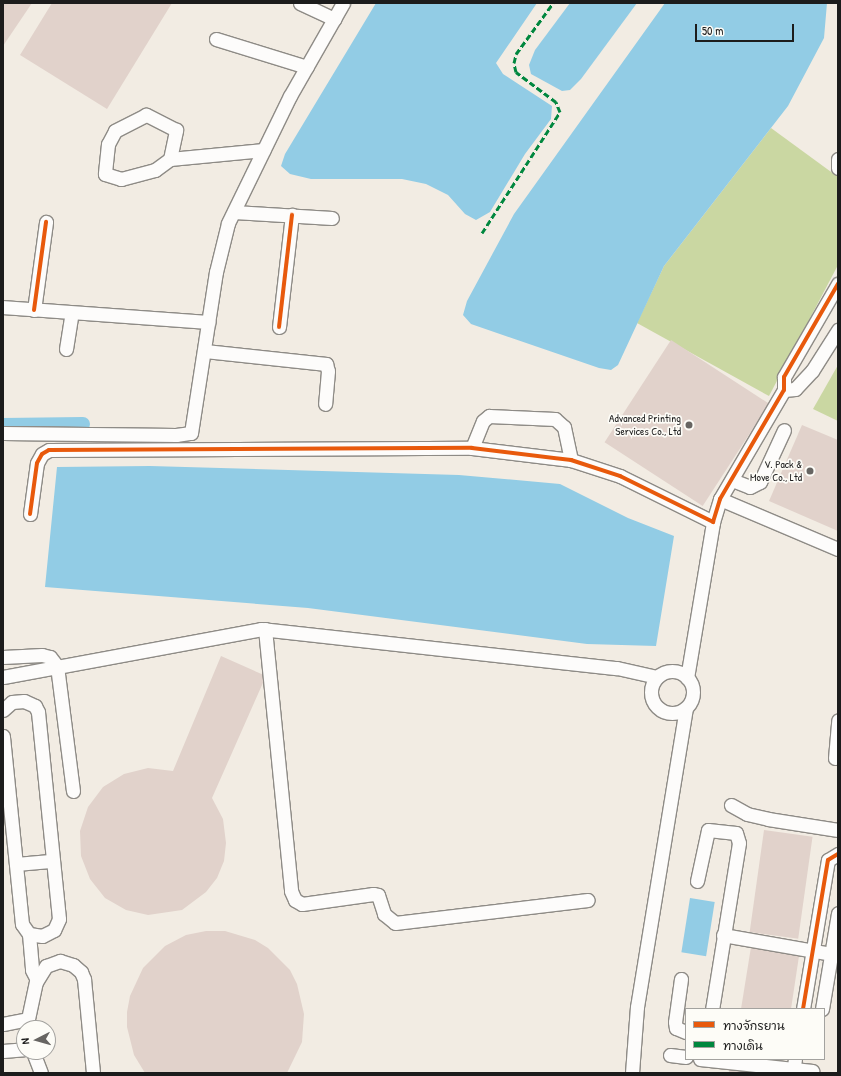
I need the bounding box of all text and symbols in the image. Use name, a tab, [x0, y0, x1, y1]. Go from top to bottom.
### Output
scale bar	[697, 16, 796, 42]
text: 50 m	[702, 22, 723, 39]
place label: Advanced Printing Services Co., Ltd	[609, 412, 681, 438]
marker: Advanced Printing Services Co., Ltd	[684, 420, 694, 430]
place label: V. Pack & Move Co., Ltd	[750, 458, 802, 484]
marker: V. Pack & Move Co., Ltd	[805, 466, 815, 476]
legend	[685, 1008, 825, 1060]
text: ทางจักรยาน	[723, 1017, 785, 1034]
north arrow	[16, 1020, 56, 1060]
text: ทางเดิน	[723, 1037, 763, 1054]
text: N	[18, 1038, 32, 1045]

